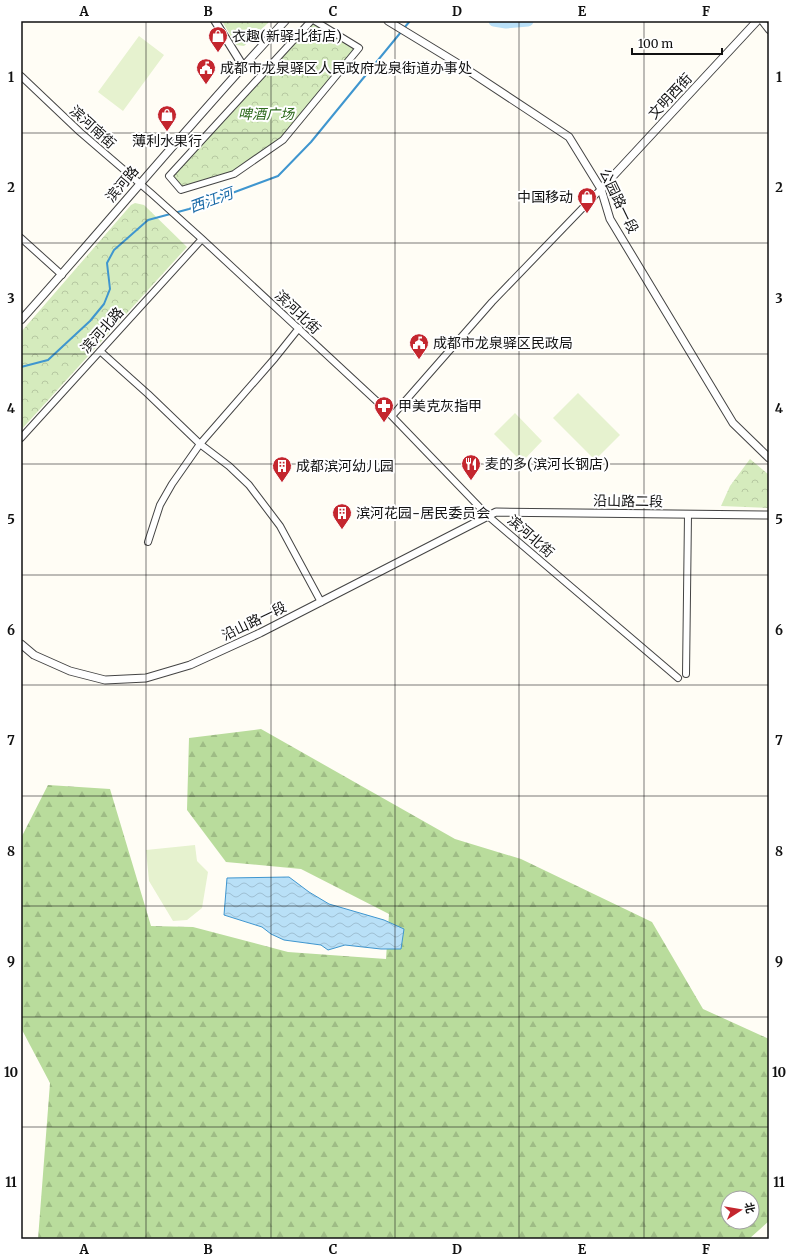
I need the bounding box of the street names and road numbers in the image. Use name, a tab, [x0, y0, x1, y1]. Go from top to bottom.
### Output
street label: 文明西街	[644, 69, 696, 123]
street label: 滨河南街	[66, 102, 120, 152]
street label: 滨河路	[102, 162, 142, 206]
street label: 公园路一段	[596, 166, 642, 236]
street label: 滨河北街	[271, 286, 325, 338]
street label: 滨河北路	[77, 303, 127, 357]
street label: 沿山路二段	[593, 491, 663, 511]
street label: 滨河北街	[504, 511, 558, 561]
street label: 沿山路一段	[219, 598, 289, 644]

